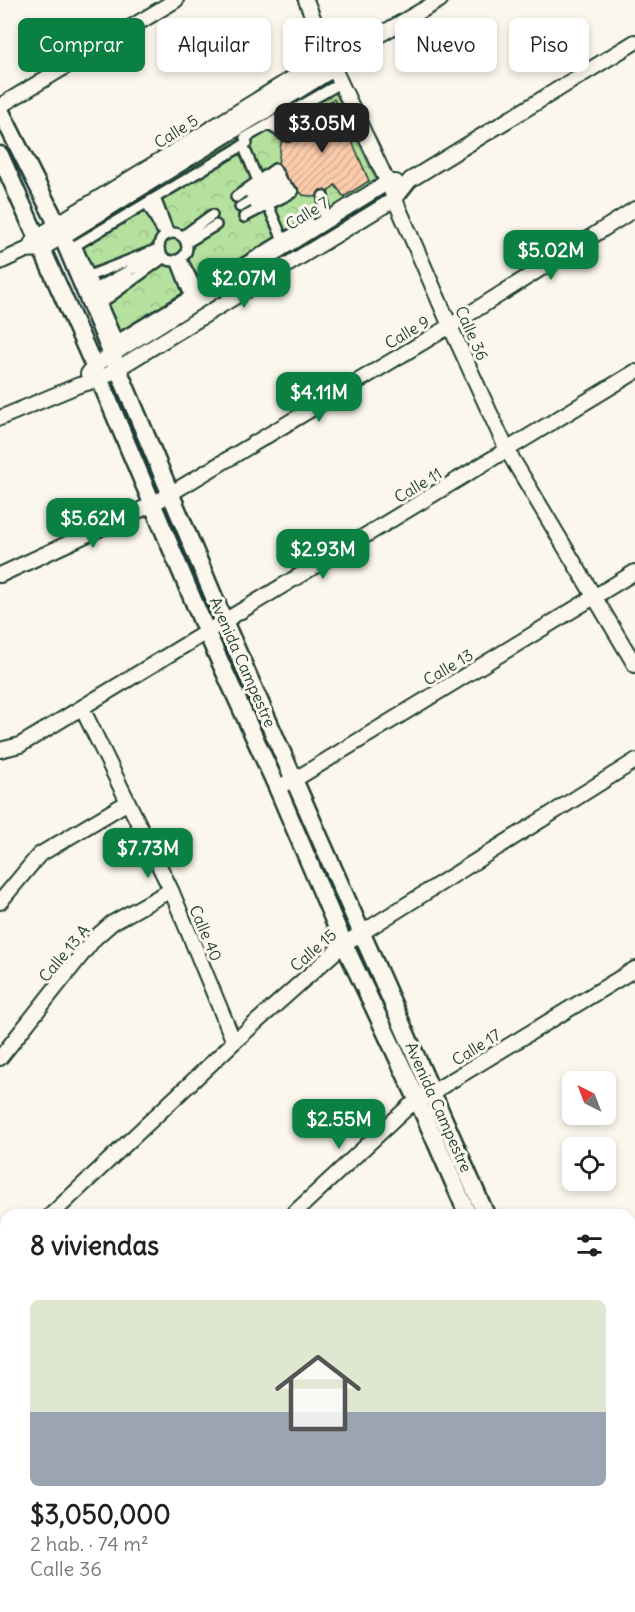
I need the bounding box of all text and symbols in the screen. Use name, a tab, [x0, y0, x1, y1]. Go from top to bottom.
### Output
chip: Comprar	[18, 18, 145, 72]
chip: Alquilar	[157, 18, 271, 72]
chip: Filtros	[283, 18, 383, 72]
chip: Nuevo	[395, 18, 497, 72]
chip: Piso	[509, 18, 589, 72]
pin: $3.05M	[273, 103, 371, 154]
street label: Calle 5	[150, 110, 202, 152]
text: $3.05M	[288, 110, 356, 135]
street label: Calle 7	[282, 192, 332, 234]
pin: $5.02M	[502, 230, 600, 281]
text: $5.02M	[517, 237, 585, 262]
pin: $2.07M	[195, 258, 293, 309]
text: $2.07M	[211, 265, 277, 290]
street label: Calle 36	[451, 303, 493, 363]
street label: Calle 9	[381, 311, 433, 353]
pin: $4.11M	[270, 372, 368, 423]
text: $4.11M	[290, 379, 348, 404]
street label: Calle 11	[391, 463, 445, 507]
pin: $5.62M	[44, 498, 142, 549]
text: $5.62M	[60, 505, 126, 530]
pin: $2.93M	[274, 529, 372, 580]
text: $2.93M	[290, 536, 356, 561]
street label: Avenida Campestre	[205, 594, 281, 730]
street label: Calle 13	[419, 644, 477, 690]
pin: $7.73M	[99, 828, 197, 879]
text: $7.73M	[117, 835, 179, 860]
street label: Calle 40	[185, 902, 227, 964]
street label: Calle 13 A	[34, 920, 94, 986]
street label: Calle 15	[286, 925, 340, 975]
street label: Calle 17	[448, 1024, 504, 1070]
street label: Avenida Campestre	[401, 1039, 477, 1175]
north arrow	[562, 1071, 616, 1125]
map controls	[562, 1071, 616, 1191]
pin: $2.55M	[290, 1099, 388, 1150]
text: $2.55M	[306, 1106, 372, 1131]
button: locate	[562, 1137, 616, 1191]
text: 8 viviendas	[30, 1229, 159, 1262]
icon: filters	[573, 1229, 606, 1262]
icon: home	[264, 1339, 372, 1447]
text: $3,050,000	[30, 1498, 171, 1531]
text: 2 hab. · 74 m²	[30, 1531, 149, 1556]
text: Calle 36	[30, 1556, 102, 1581]

